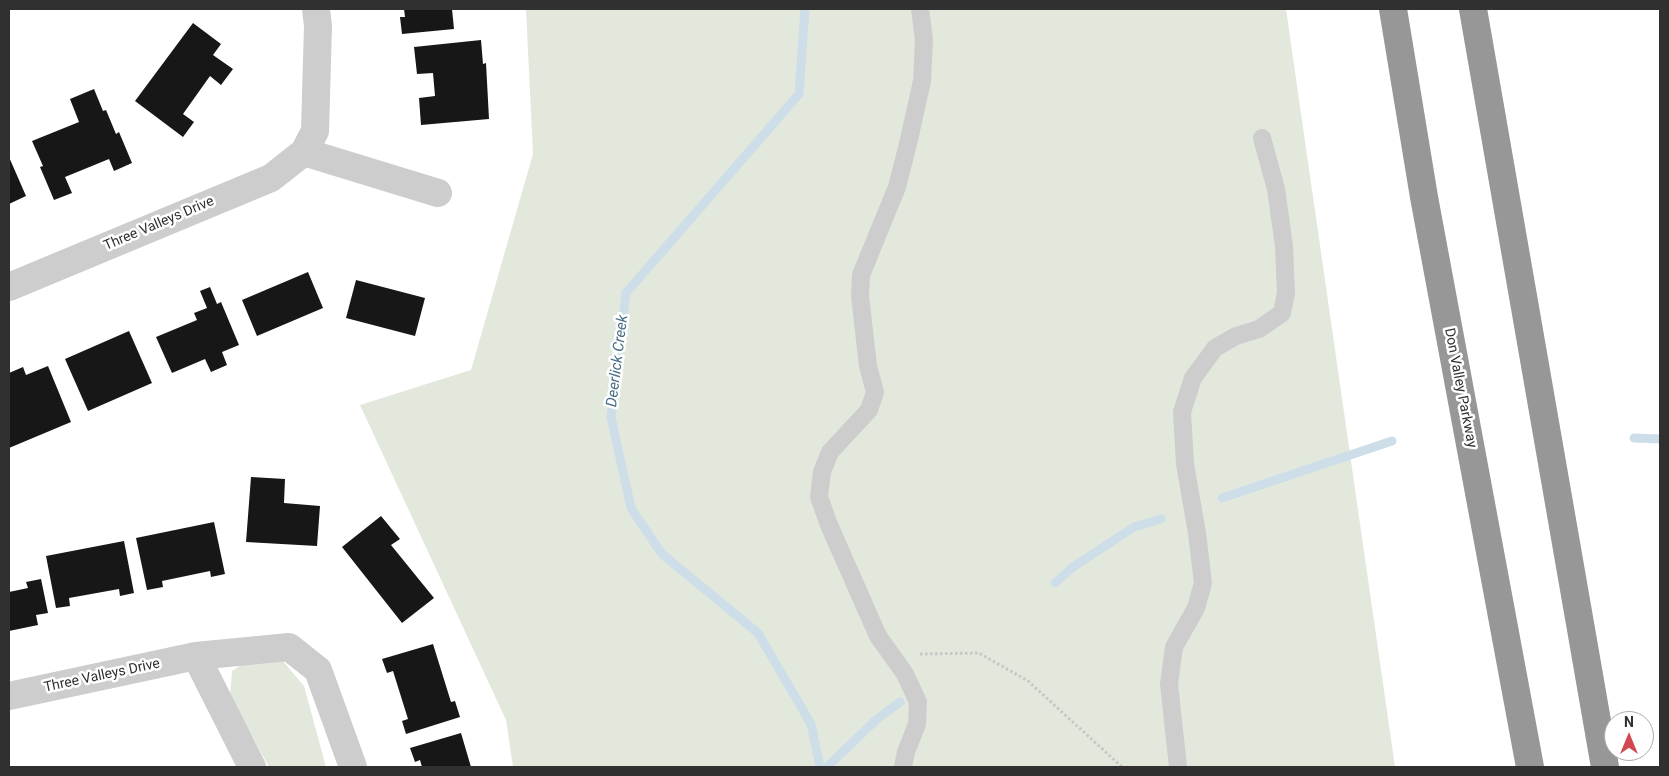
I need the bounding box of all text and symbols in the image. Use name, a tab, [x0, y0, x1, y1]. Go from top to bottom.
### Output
street label: Three Valleys Drive	[101, 193, 217, 255]
water label: Deerlick Creek	[603, 314, 633, 408]
street label: Don Valley Parkway	[1440, 327, 1480, 449]
street label: Three Valleys Drive	[42, 656, 162, 696]
north arrow	[1604, 711, 1654, 761]
text: N	[1624, 714, 1634, 730]

